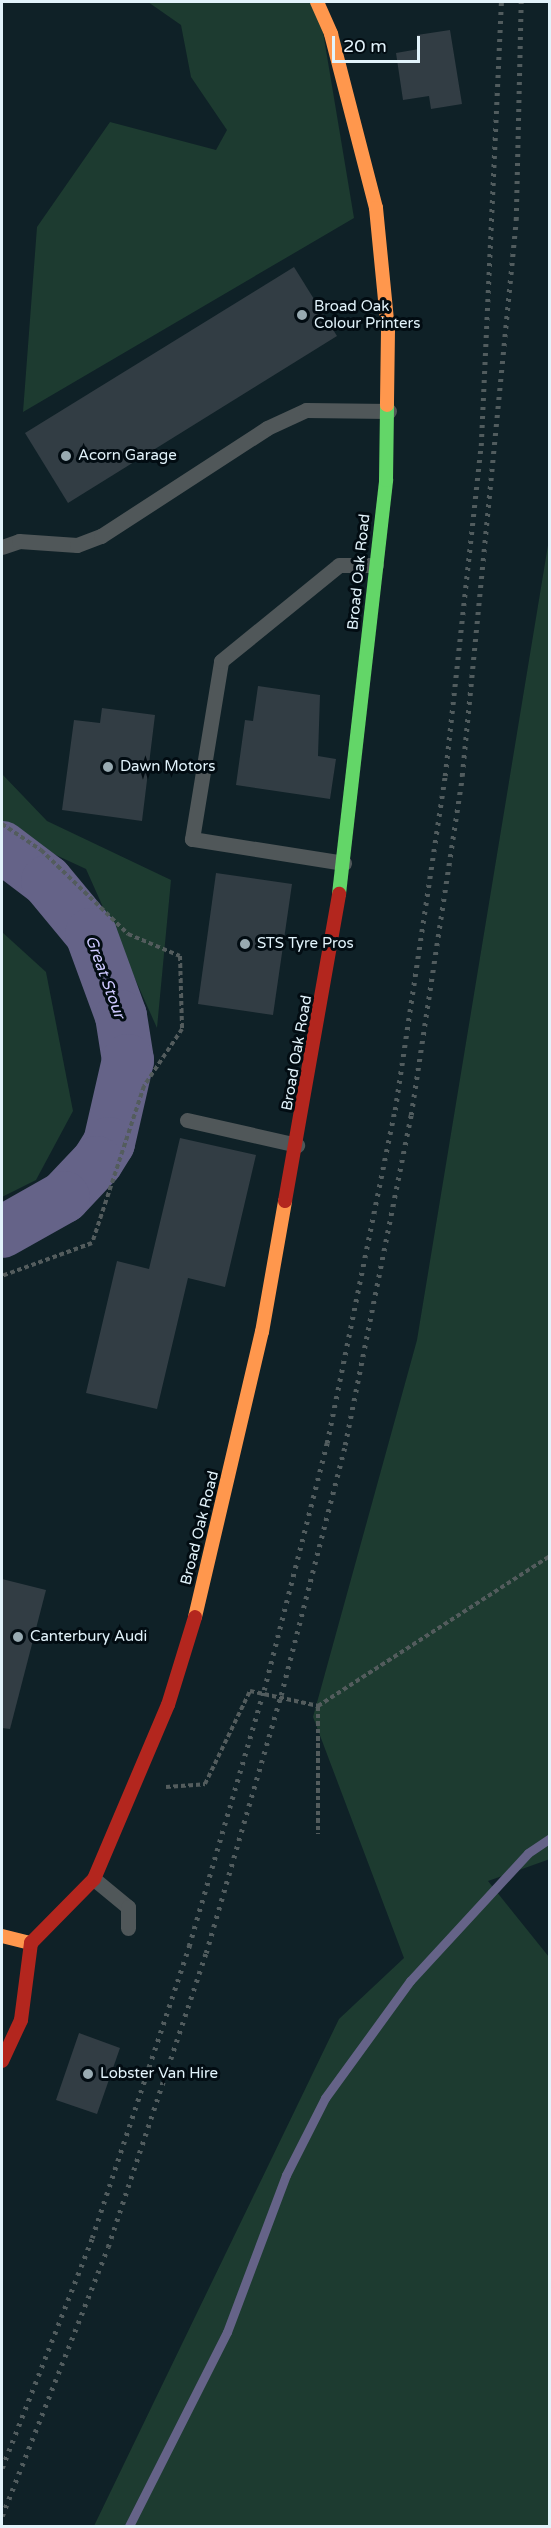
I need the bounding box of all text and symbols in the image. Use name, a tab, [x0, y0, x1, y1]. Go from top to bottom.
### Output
scale bar	[335, 24, 424, 62]
text: 20 m	[343, 35, 387, 57]
place label: Broad Oak Colour Printers	[314, 297, 420, 332]
marker: Broad Oak Colour Printers	[295, 308, 309, 322]
place label: Acorn Garage	[78, 447, 177, 465]
marker: Acorn Garage	[59, 449, 73, 463]
street label: Broad Oak Road	[344, 513, 374, 631]
place label: Dawn Motors	[120, 758, 215, 776]
marker: Dawn Motors	[101, 760, 115, 774]
water label: Great Stour	[81, 933, 129, 1021]
place label: STS Tyre Pros	[257, 935, 354, 953]
marker: STS Tyre Pros	[238, 937, 252, 951]
street label: Broad Oak Road	[278, 994, 316, 1112]
street label: Broad Oak Road	[177, 1469, 223, 1587]
place label: Canterbury Audi	[30, 1628, 147, 1646]
marker: Canterbury Audi	[11, 1630, 25, 1644]
place label: Lobster Van Hire	[100, 2065, 218, 2083]
marker: Lobster Van Hire	[81, 2067, 95, 2081]

